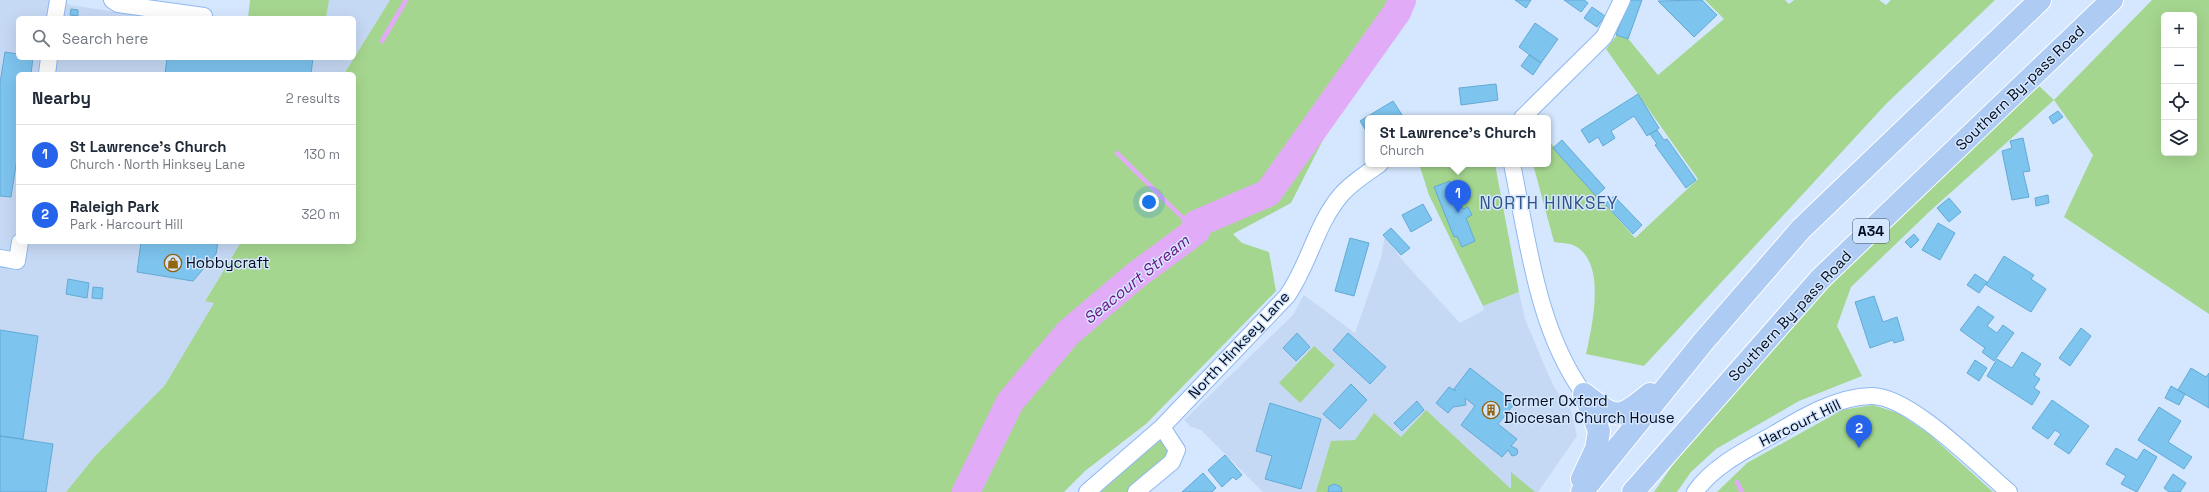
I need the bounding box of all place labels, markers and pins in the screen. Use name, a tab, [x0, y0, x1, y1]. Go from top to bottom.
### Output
pin: 1	[1445, 180, 1471, 213]
shop icon: Hobbycraft	[163, 253, 183, 273]
place label: Hobbycraft	[186, 253, 270, 272]
place label: Former Oxford Diocesan Church House	[1504, 391, 1675, 427]
building icon: Former Oxford Diocesan Church House	[1481, 400, 1501, 420]
pin: 2	[1846, 415, 1872, 448]

